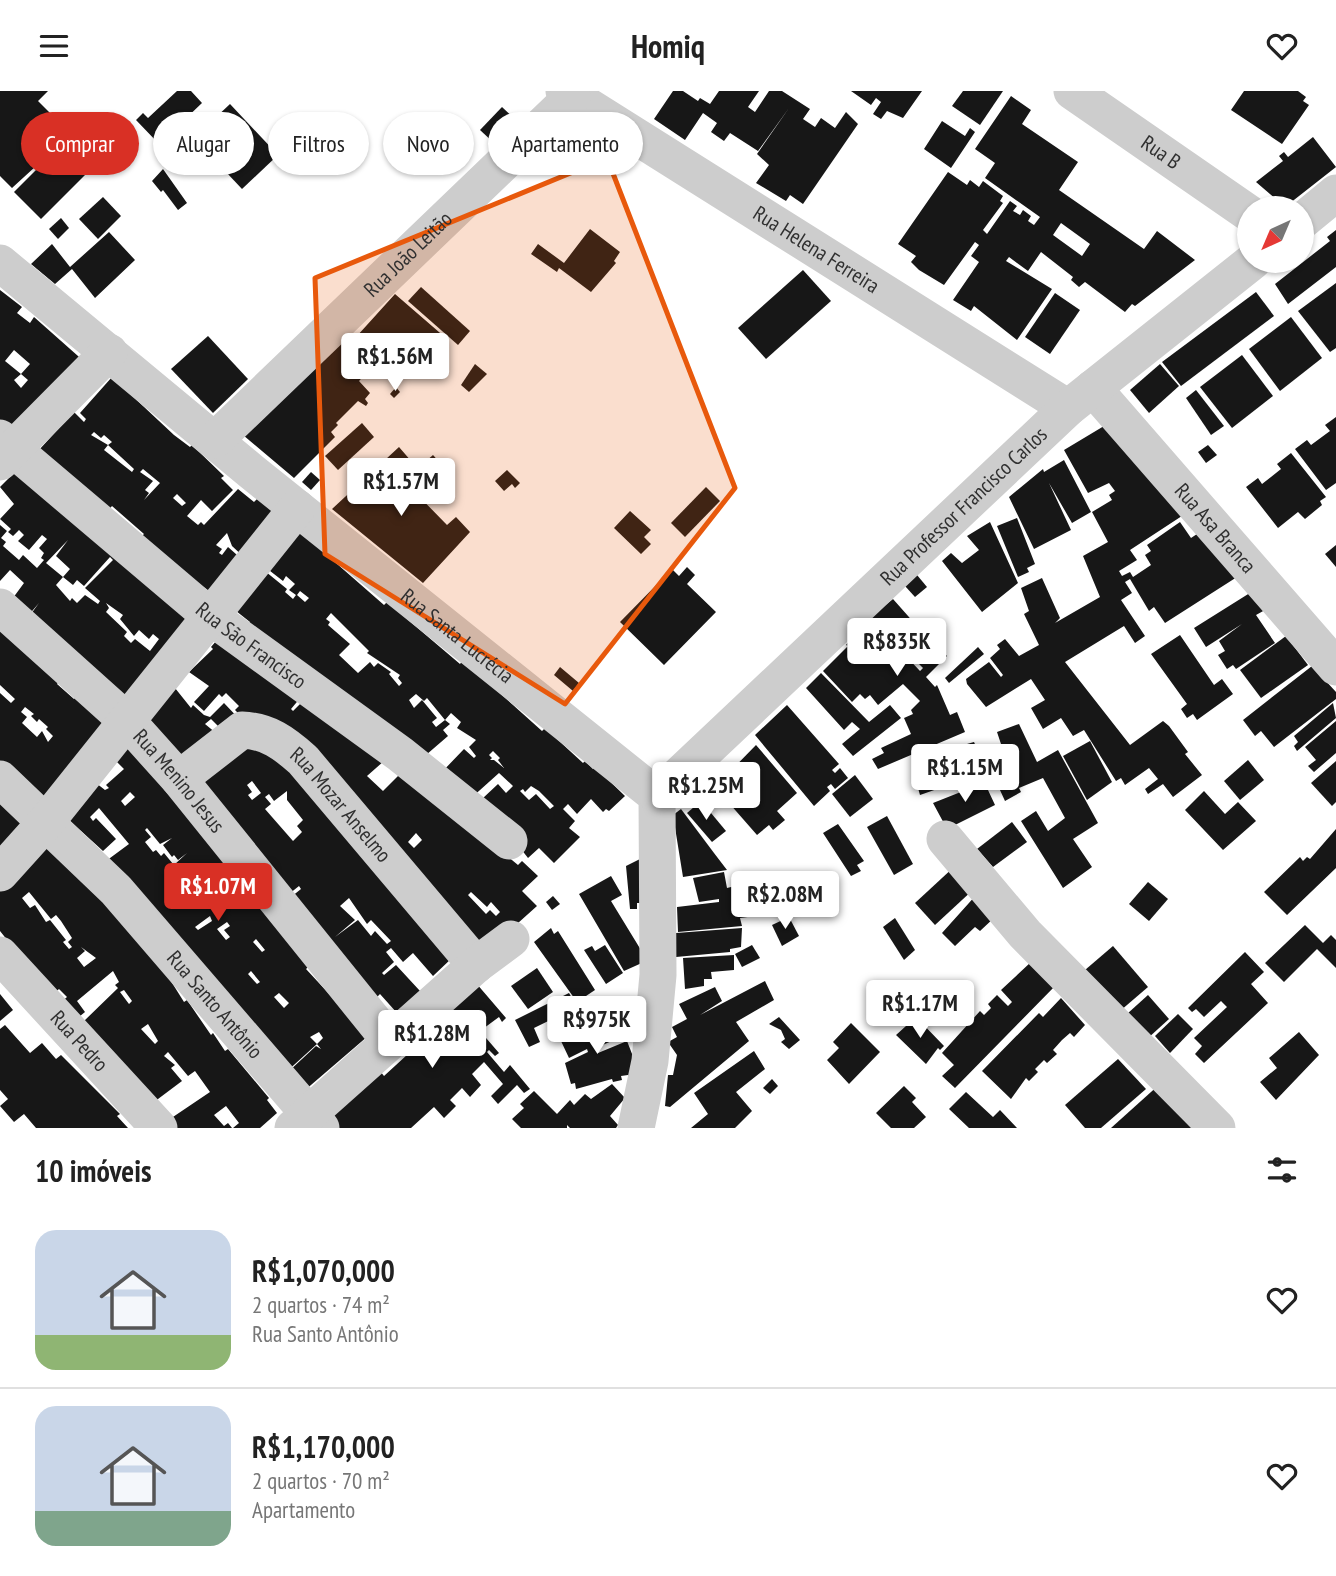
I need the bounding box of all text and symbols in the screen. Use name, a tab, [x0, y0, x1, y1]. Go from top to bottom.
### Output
text: Homiq	[631, 25, 705, 67]
icon: menu	[35, 27, 73, 65]
icon: heart	[1263, 27, 1301, 65]
chip: Comprar	[21, 112, 139, 175]
chip: Alugar	[153, 112, 254, 175]
chip: Filtros	[268, 112, 369, 175]
chip: Novo	[383, 112, 474, 175]
chip: Apartamento	[488, 112, 643, 175]
street label: Rua B	[1136, 129, 1186, 175]
north arrow	[1237, 196, 1314, 273]
map controls	[1237, 196, 1314, 273]
street label: Rua Helena Ferreira	[748, 199, 885, 299]
street label: Rua João Leitão	[358, 205, 458, 303]
pin: R$1.56M	[330, 334, 460, 393]
text: R$1.56M	[357, 341, 433, 370]
street label: Rua Professor Francisco Carlos	[874, 421, 1053, 591]
pin: R$1.57M	[336, 459, 466, 518]
text: R$1.57M	[363, 466, 439, 495]
street label: Rua Asa Branca	[1169, 477, 1262, 579]
street label: Rua Santa Lucrécia	[395, 582, 519, 689]
street label: Rua São Francisco	[190, 596, 312, 695]
pin: R$835K	[840, 619, 954, 678]
text: R$835K	[863, 626, 931, 655]
street label: Rua Menino Jesus	[128, 723, 231, 838]
street label: Rua Mozar Anselmo	[285, 741, 397, 868]
pin: R$1.15M	[900, 745, 1030, 804]
text: R$1.15M	[927, 752, 1003, 781]
pin: R$1.25M	[641, 763, 771, 822]
text: R$1.25M	[668, 770, 744, 799]
pin: R$1.07M	[153, 863, 283, 923]
text: R$1.07M	[180, 871, 256, 900]
pin: R$2.08M	[720, 871, 850, 931]
text: R$2.08M	[747, 879, 823, 908]
street label: Rua Santo Antônio	[161, 945, 269, 1064]
pin: R$1.17M	[855, 981, 985, 1040]
text: R$1.17M	[882, 988, 958, 1017]
pin: R$975K	[540, 997, 654, 1056]
text: R$975K	[563, 1004, 631, 1033]
street label: Rua Pedro	[45, 1005, 114, 1077]
pin: R$1.28M	[367, 1011, 497, 1070]
text: R$1.28M	[394, 1018, 470, 1047]
text: 10 imóveis	[35, 1151, 151, 1190]
icon: filters	[1263, 1151, 1301, 1189]
text: R$1,070,000	[252, 1251, 395, 1290]
icon: home	[91, 1258, 175, 1342]
icon: heart	[1263, 1281, 1301, 1319]
text: 2 quartos · 74 m²	[252, 1290, 390, 1319]
text: Rua Santo Antônio	[252, 1319, 399, 1348]
text: R$1,170,000	[252, 1427, 395, 1466]
icon: home	[91, 1434, 175, 1518]
icon: heart	[1263, 1457, 1301, 1495]
text: 2 quartos · 70 m²	[252, 1466, 390, 1495]
text: Apartamento	[252, 1495, 355, 1524]

